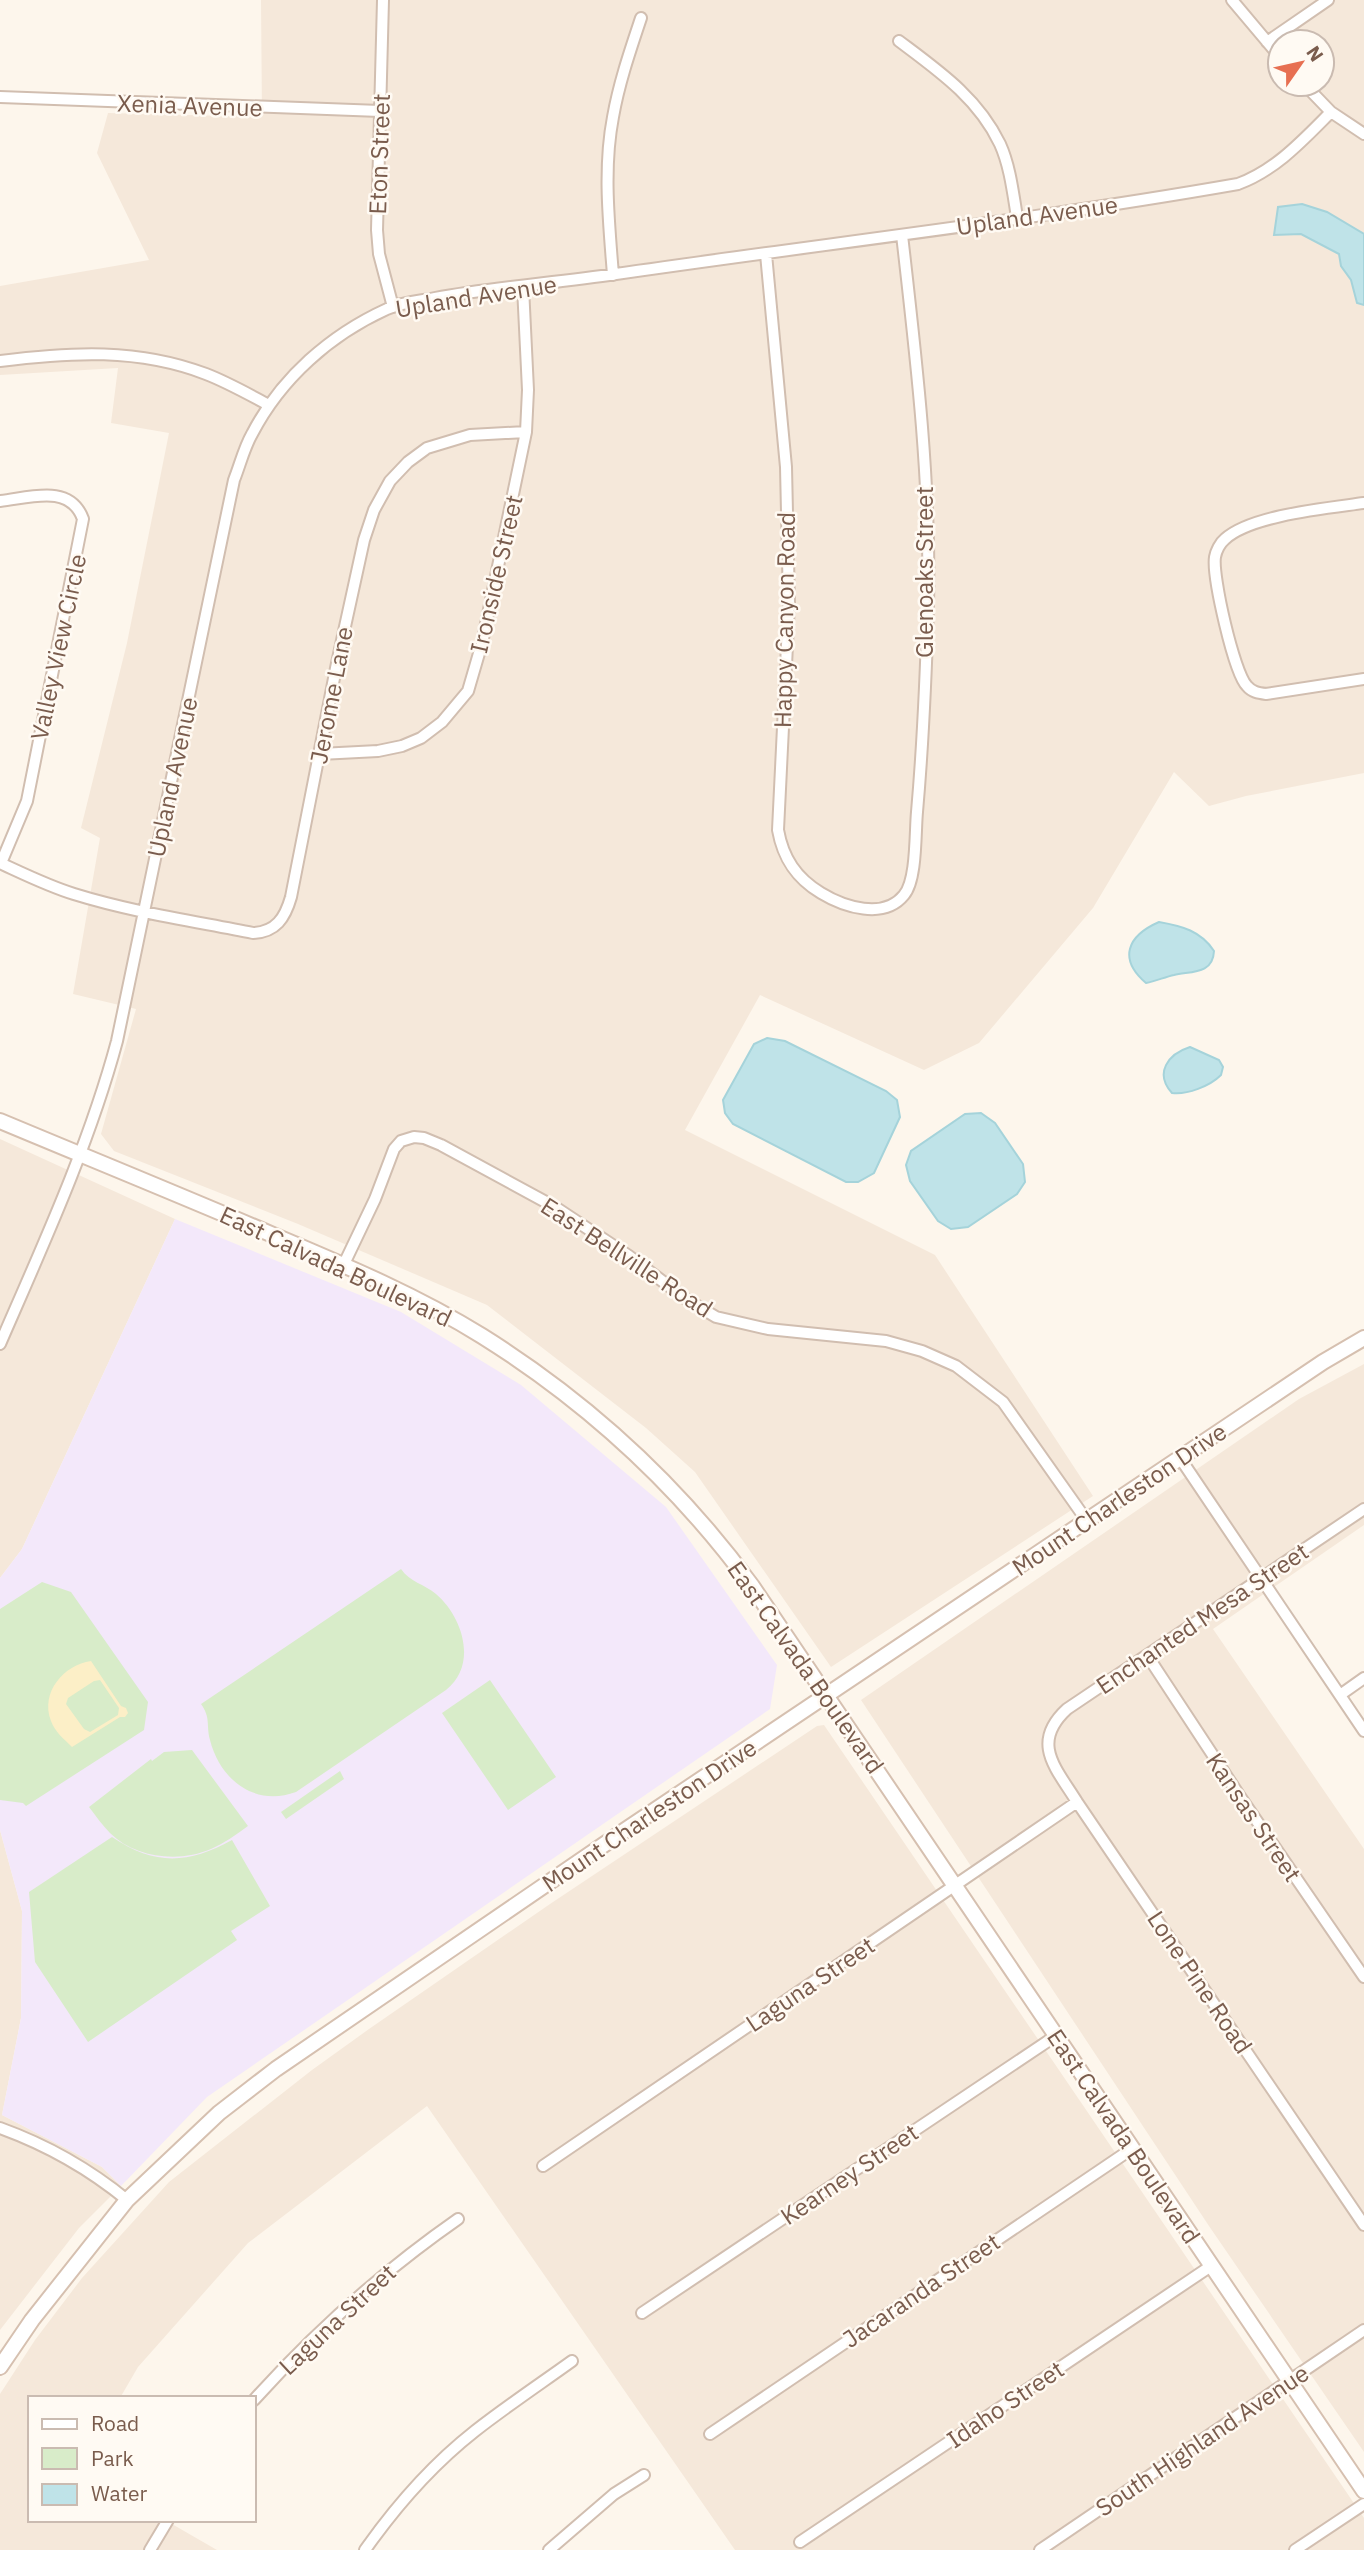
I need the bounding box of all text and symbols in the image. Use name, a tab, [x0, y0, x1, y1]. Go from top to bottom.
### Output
north arrow	[1266, 28, 1336, 98]
text: N	[1301, 41, 1329, 66]
street label: Xenia Avenue	[117, 86, 263, 124]
street label: Eton Street	[361, 93, 397, 215]
street label: Upland Avenue	[954, 188, 1120, 242]
street label: Upland Avenue	[393, 267, 559, 325]
street label: Glenoaks Street	[908, 486, 940, 658]
street label: Ironside Street	[462, 492, 530, 656]
street label: Happy Canyon Road	[766, 512, 802, 728]
street label: Valley View Circle	[23, 551, 93, 743]
street label: Jerome Lane	[302, 624, 360, 766]
street label: Upland Avenue	[139, 694, 205, 860]
street label: East Bellville Road	[535, 1189, 719, 1325]
street label: East Calvada Boulevard	[215, 1198, 457, 1334]
street label: Mount Charleston Drive	[1005, 1415, 1233, 1583]
street label: Enchanted Mesa Street	[1090, 1535, 1314, 1701]
street label: East Calvada Boulevard	[720, 1554, 892, 1780]
street label: Mount Charleston Drive	[535, 1731, 763, 1899]
street label: Kansas Street	[1199, 1746, 1309, 1888]
street label: Lone Pine Road	[1140, 1904, 1260, 2060]
street label: Laguna Street	[739, 1929, 881, 2039]
street label: East Calvada Boulevard	[1040, 2022, 1208, 2250]
street label: Kearney Street	[774, 2116, 924, 2232]
street label: Jacaranda Street	[836, 2225, 1006, 2355]
street label: Laguna Street	[272, 2257, 402, 2381]
street label: Idaho Street	[940, 2353, 1070, 2455]
street label: South Highland Avenue	[1089, 2357, 1315, 2523]
legend	[28, 2396, 256, 2522]
text: Road	[91, 2409, 139, 2437]
text: Park	[91, 2444, 134, 2472]
text: Water	[91, 2479, 148, 2507]

